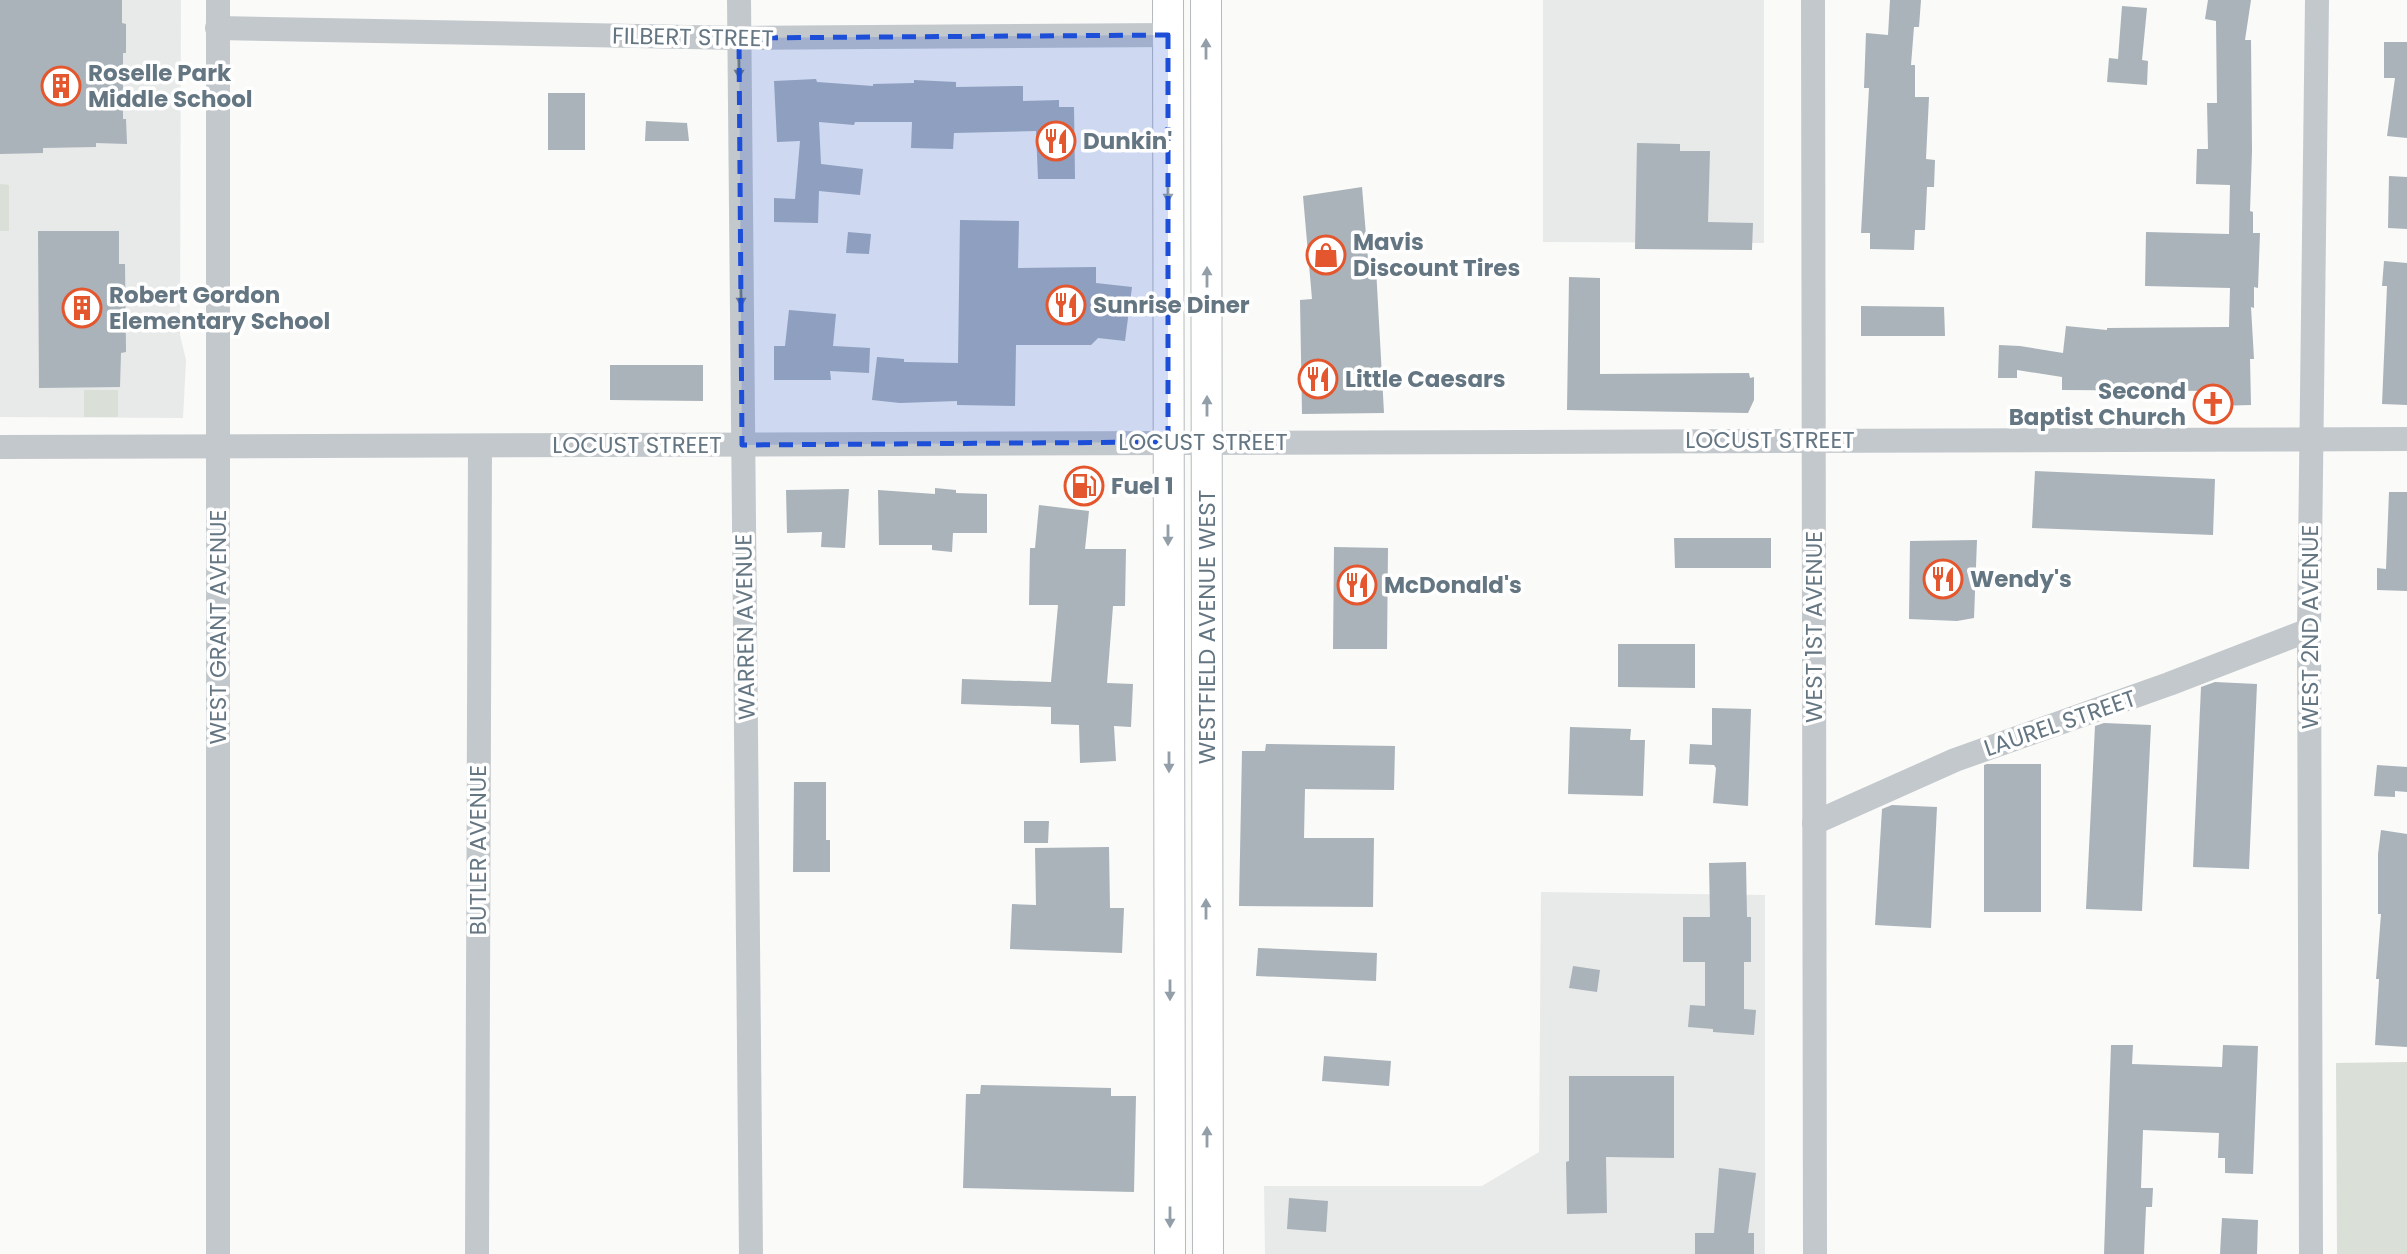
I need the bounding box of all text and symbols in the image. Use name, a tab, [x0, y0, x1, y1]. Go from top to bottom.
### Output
street label: FILBERT STREET	[612, 20, 774, 54]
one-way arrow	[1200, 38, 1212, 60]
place label: Roselle Park Middle School	[88, 57, 253, 115]
one-way arrow	[733, 57, 745, 79]
building icon: Roselle Park Middle School	[40, 65, 82, 107]
restaurant icon: Dunkin'	[1035, 120, 1077, 162]
place label: Dunkin'	[1083, 125, 1172, 157]
one-way arrow	[1162, 181, 1174, 203]
place label: Mavis Discount Tires	[1353, 226, 1520, 284]
shop icon: Mavis Discount Tires	[1305, 234, 1347, 276]
one-way arrow	[1201, 266, 1213, 288]
place label: Robert Gordon Elementary School	[109, 279, 330, 337]
restaurant icon: Sunrise Diner	[1045, 284, 1087, 326]
one-way arrow	[735, 285, 747, 307]
building icon: Robert Gordon Elementary School	[61, 287, 103, 329]
place label: Sunrise Diner	[1093, 289, 1250, 321]
restaurant icon: Little Caesars	[1297, 358, 1339, 400]
place label: Little Caesars	[1345, 363, 1506, 395]
place label: Second Baptist Church	[2009, 375, 2186, 433]
church icon: Second Baptist Church	[2192, 383, 2234, 425]
one-way arrow	[1201, 395, 1213, 417]
street label: LOCUST STREET	[1685, 424, 1855, 456]
street label: LOCUST STREET	[1118, 426, 1288, 458]
street label: LOCUST STREET	[552, 429, 722, 461]
fuel station icon: Fuel 1	[1063, 465, 1105, 507]
place label: Fuel 1	[1111, 470, 1174, 502]
street label: WESTFIELD AVENUE WEST	[1191, 490, 1223, 764]
street label: WEST GRANT AVENUE	[202, 510, 234, 744]
one-way arrow	[1163, 524, 1174, 546]
street label: WEST 2ND AVENUE	[2294, 525, 2326, 729]
street label: WEST 1ST AVENUE	[1798, 531, 1830, 723]
street label: WARREN AVENUE	[727, 534, 763, 720]
restaurant icon: Wendy's	[1922, 558, 1964, 600]
place label: Wendy's	[1970, 563, 2072, 595]
restaurant icon: McDonald's	[1336, 564, 1378, 606]
place label: McDonald's	[1384, 569, 1522, 601]
street label: LAUREL STREET	[1980, 682, 2140, 764]
one-way arrow	[1163, 752, 1175, 774]
street label: BUTLER AVENUE	[462, 765, 494, 935]
one-way arrow	[1200, 898, 1212, 920]
one-way arrow	[1164, 979, 1176, 1001]
one-way arrow	[1201, 1126, 1213, 1148]
one-way arrow	[1164, 1207, 1176, 1229]

